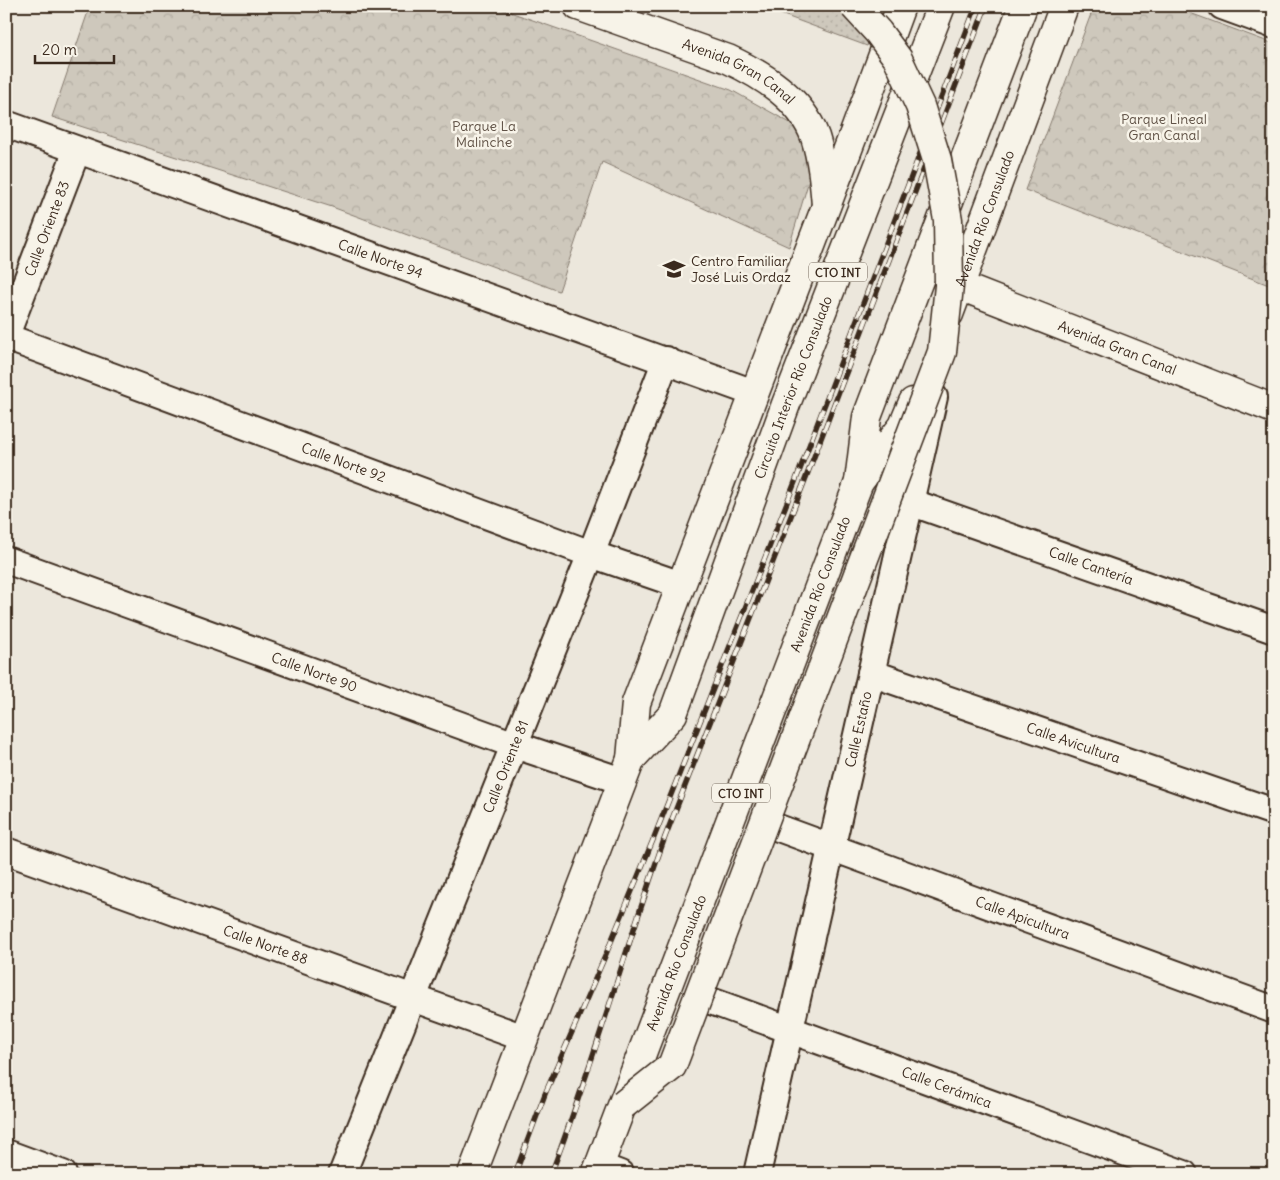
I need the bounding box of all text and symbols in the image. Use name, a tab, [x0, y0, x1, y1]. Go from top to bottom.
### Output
scale bar	[35, 32, 114, 64]
street label: Avenida Gran Canal	[680, 35, 799, 108]
text: 20 m	[42, 40, 77, 59]
park label: Parque Lineal Gran Canal	[1121, 110, 1207, 144]
park label: Parque La Malinche	[452, 117, 516, 151]
street label: Avenida Río Consulado	[951, 148, 1018, 289]
street label: Calle Oriente 83	[20, 178, 73, 279]
street label: Calle Norte 94	[336, 235, 425, 282]
place label: Centro Familiar José Luis Ordaz	[691, 252, 791, 286]
school or university icon: Centro Familiar José Luis Ordaz	[661, 256, 687, 282]
road number: CTO INT	[809, 262, 867, 282]
street label: Circuito Interior Río Consulado	[750, 293, 836, 481]
street label: Avenida Gran Canal	[1056, 316, 1179, 379]
street label: Calle Norte 92	[299, 438, 389, 486]
street label: Avenida Río Consulado	[786, 513, 854, 655]
street label: Calle Cantería	[1046, 543, 1136, 589]
street label: Calle Norte 90	[269, 648, 360, 696]
street label: Calle Estaño	[841, 689, 876, 769]
street label: Calle Oriente 81	[479, 718, 532, 816]
street label: Calle Avicultura	[1024, 718, 1123, 767]
road number: CTO INT	[712, 784, 770, 802]
street label: Avenida Río Consulado	[642, 892, 710, 1033]
street label: Calle Apicultura	[973, 892, 1072, 943]
street label: Calle Norte 88	[221, 921, 311, 968]
street label: Calle Cerámica	[899, 1063, 994, 1112]

